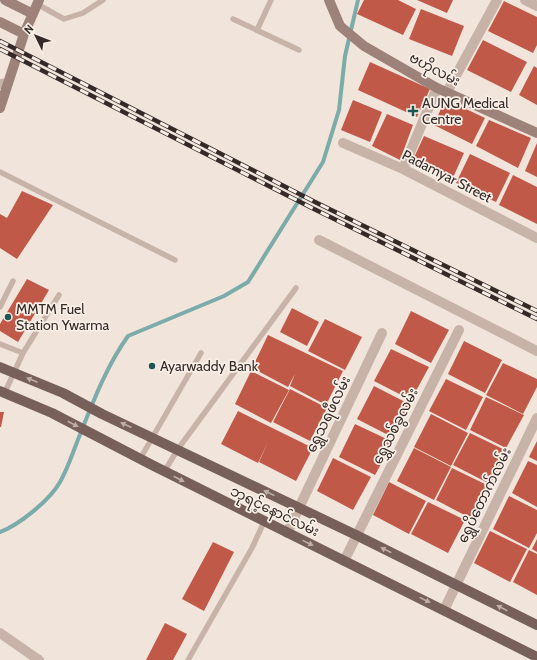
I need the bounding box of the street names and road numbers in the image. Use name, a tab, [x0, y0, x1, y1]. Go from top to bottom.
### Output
street label: ဗဟိုလမ်း	[405, 47, 464, 93]
street label: Padamyar Street	[399, 146, 495, 206]
street label: ရွှေသရဖီလမ်း	[301, 372, 357, 457]
street label: ရွှေသစ်ခွလမ်း	[367, 384, 425, 468]
street label: ရွှေပိတောက်လမ်း	[452, 444, 518, 547]
street label: ဘုရင့်နောင်လမ်း	[226, 481, 323, 543]

